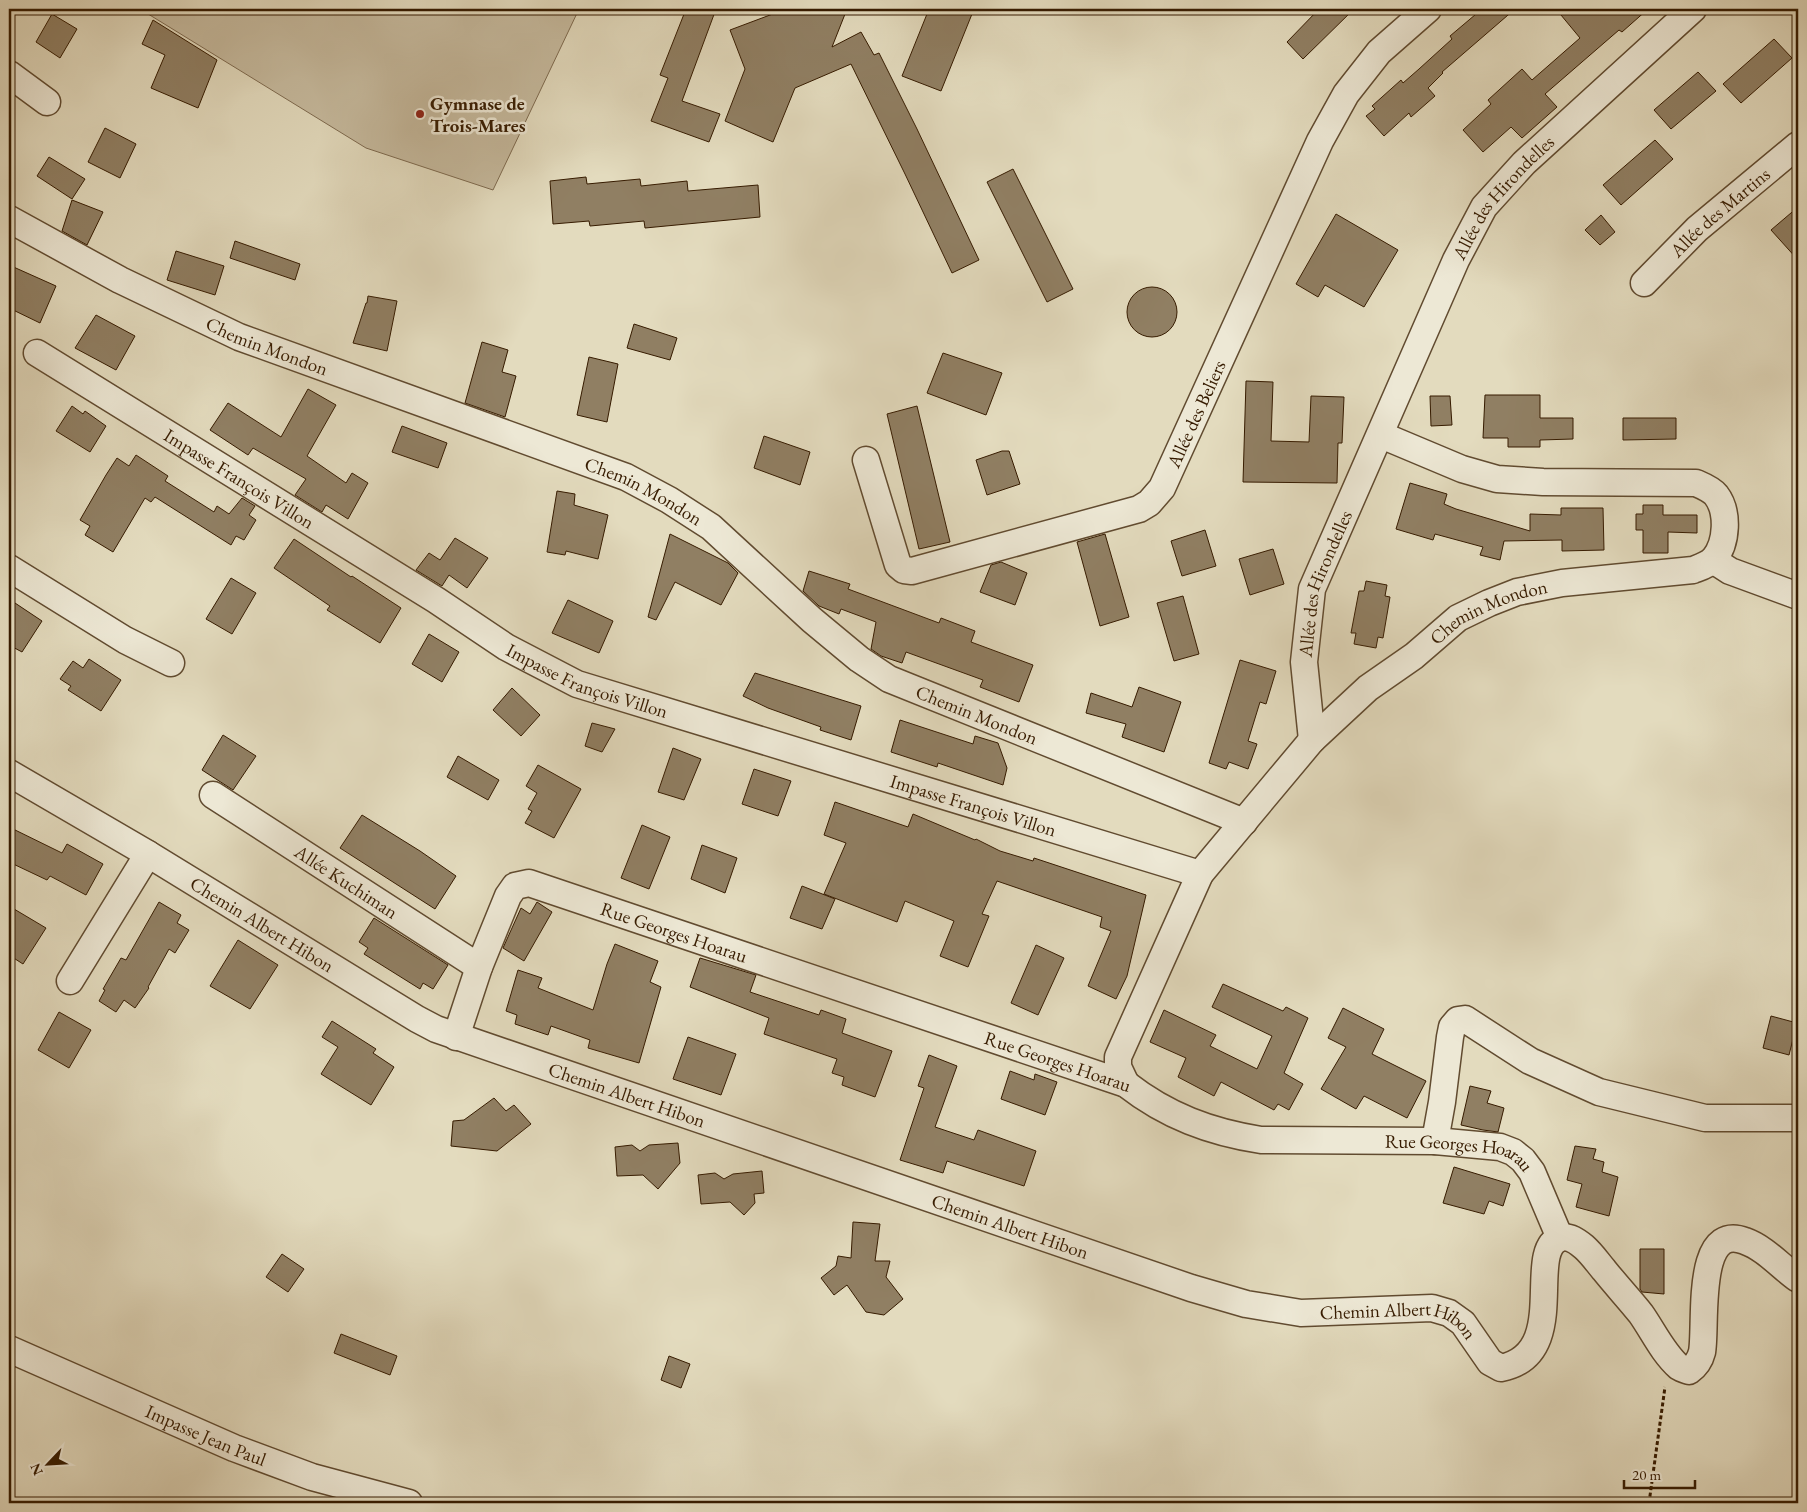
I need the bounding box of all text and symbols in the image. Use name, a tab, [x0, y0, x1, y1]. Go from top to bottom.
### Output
place label: Gymnase de Trois-Mares	[430, 91, 526, 138]
marker: Gymnase de Trois-Mares	[414, 108, 426, 120]
street label: Allée des Hirondelles	[1446, 130, 1560, 265]
street label: Allée des Martins	[1664, 162, 1775, 263]
street label: Chemin Mondon	[202, 311, 332, 381]
street label: Allée des Beliers	[1161, 356, 1232, 473]
street label: Impasse François Villon	[159, 423, 319, 535]
street label: Chemin Mondon	[581, 451, 707, 531]
street label: Allée des Hirondelles	[1292, 506, 1358, 660]
street label: Chemin Mondon	[1424, 574, 1550, 650]
street label: Impasse François Villon	[502, 637, 671, 724]
street label: Chemin Mondon	[912, 679, 1041, 751]
street label: Impasse François Villon	[887, 768, 1059, 842]
street label: Allée Kuchiman	[289, 839, 403, 924]
street label: Chemin Albert Hibon	[185, 871, 339, 978]
street label: Rue Georges Hoarau	[597, 896, 751, 969]
street label: Rue Georges Hoarau	[981, 1025, 1134, 1098]
street label: Chemin Albert Hibon	[545, 1057, 709, 1134]
street label: Rue Georges Hoarau	[1385, 1129, 1539, 1177]
street label: Chemin Albert Hibon	[928, 1188, 1092, 1265]
street label: Chemin Albert Hibon	[1319, 1296, 1483, 1344]
street label: Impasse Jean Paul	[142, 1399, 270, 1472]
north arrow	[22, 1440, 72, 1490]
scale bar	[1624, 1457, 1696, 1489]
text: N	[25, 1460, 47, 1478]
text: 20 m	[1632, 1465, 1661, 1484]

